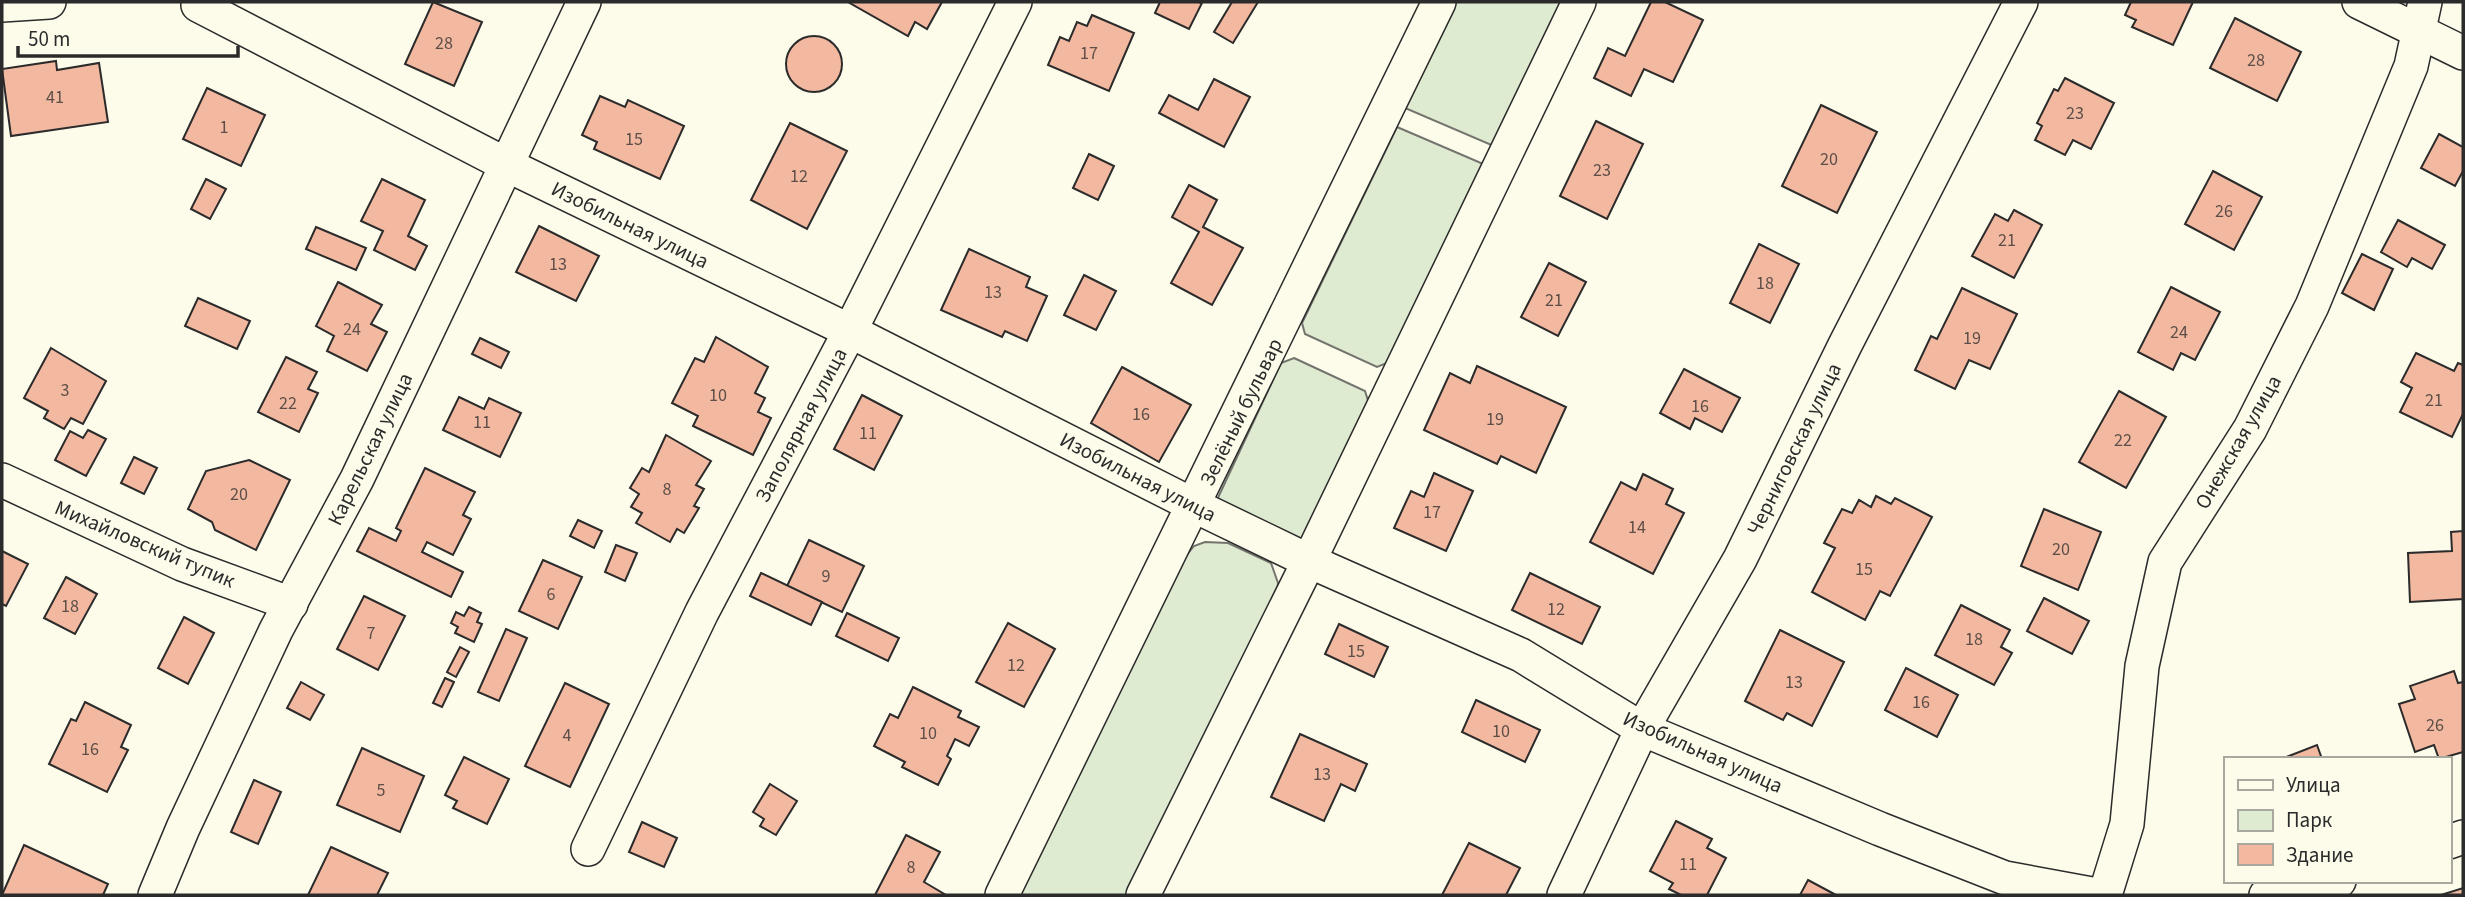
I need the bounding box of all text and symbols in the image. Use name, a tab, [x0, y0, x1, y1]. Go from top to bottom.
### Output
scale bar	[18, 14, 238, 58]
text: 50 m	[28, 24, 70, 54]
house number: 28	[435, 31, 453, 56]
house number: 17	[1080, 41, 1098, 66]
house number: 28	[2247, 48, 2265, 73]
house number: 41	[46, 85, 64, 110]
house number: 23	[2066, 101, 2084, 126]
house number: 1	[220, 115, 228, 140]
house number: 15	[625, 127, 643, 152]
house number: 20	[1820, 147, 1838, 172]
house number: 23	[1593, 158, 1611, 183]
house number: 12	[790, 164, 808, 189]
street label: Изобильная улица	[546, 174, 714, 276]
house number: 26	[2215, 199, 2233, 224]
house number: 21	[1998, 228, 2016, 253]
house number: 13	[549, 252, 567, 277]
house number: 18	[1756, 271, 1774, 296]
house number: 13	[984, 280, 1002, 305]
house number: 21	[1545, 288, 1563, 313]
house number: 24	[343, 317, 361, 342]
house number: 24	[2170, 320, 2188, 345]
house number: 19	[1963, 326, 1981, 351]
street label: Зелёный бульвар	[1192, 333, 1290, 491]
street label: Заполярная улица	[748, 342, 854, 508]
street label: Черниговская улица	[1739, 358, 1849, 540]
street label: Карельская улица	[320, 368, 420, 530]
street label: Онежская улица	[2187, 369, 2289, 515]
house number: 3	[61, 378, 70, 403]
house number: 10	[709, 383, 727, 408]
house number: 21	[2425, 388, 2443, 413]
house number: 22	[279, 391, 297, 416]
house number: 16	[1691, 394, 1709, 419]
house number: 16	[1132, 402, 1150, 427]
house number: 19	[1486, 407, 1504, 432]
house number: 11	[473, 410, 491, 435]
house number: 11	[859, 421, 877, 446]
street label: Изобильная улица	[1055, 425, 1221, 529]
house number: 22	[2114, 428, 2132, 453]
house number: 8	[663, 477, 672, 502]
house number: 20	[230, 482, 248, 507]
street label: Михайловский тупик	[50, 492, 240, 596]
house number: 17	[1423, 500, 1441, 525]
house number: 14	[1628, 515, 1646, 540]
house number: 20	[2052, 537, 2070, 562]
house number: 15	[1855, 557, 1873, 582]
house number: 9	[822, 564, 831, 589]
house number: 6	[547, 582, 556, 607]
house number: 18	[61, 594, 79, 619]
house number: 12	[1547, 597, 1565, 622]
house number: 7	[367, 621, 376, 646]
house number: 18	[1965, 627, 1983, 652]
house number: 15	[1347, 639, 1365, 664]
house number: 12	[1007, 653, 1025, 678]
house number: 13	[1785, 670, 1803, 695]
house number: 16	[1912, 690, 1930, 715]
street label: Изобильная улица	[1618, 703, 1788, 801]
house number: 26	[2426, 713, 2444, 738]
house number: 10	[1492, 719, 1510, 744]
house number: 10	[919, 721, 937, 746]
house number: 4	[563, 723, 572, 748]
house number: 16	[81, 737, 99, 762]
legend	[2224, 757, 2451, 883]
house number: 13	[1313, 762, 1331, 787]
text: Улица	[2286, 770, 2341, 800]
house number: 5	[377, 778, 386, 803]
text: Парк	[2286, 805, 2333, 835]
text: Здание	[2286, 840, 2354, 870]
house number: 11	[1679, 852, 1697, 877]
house number: 8	[907, 855, 916, 880]

